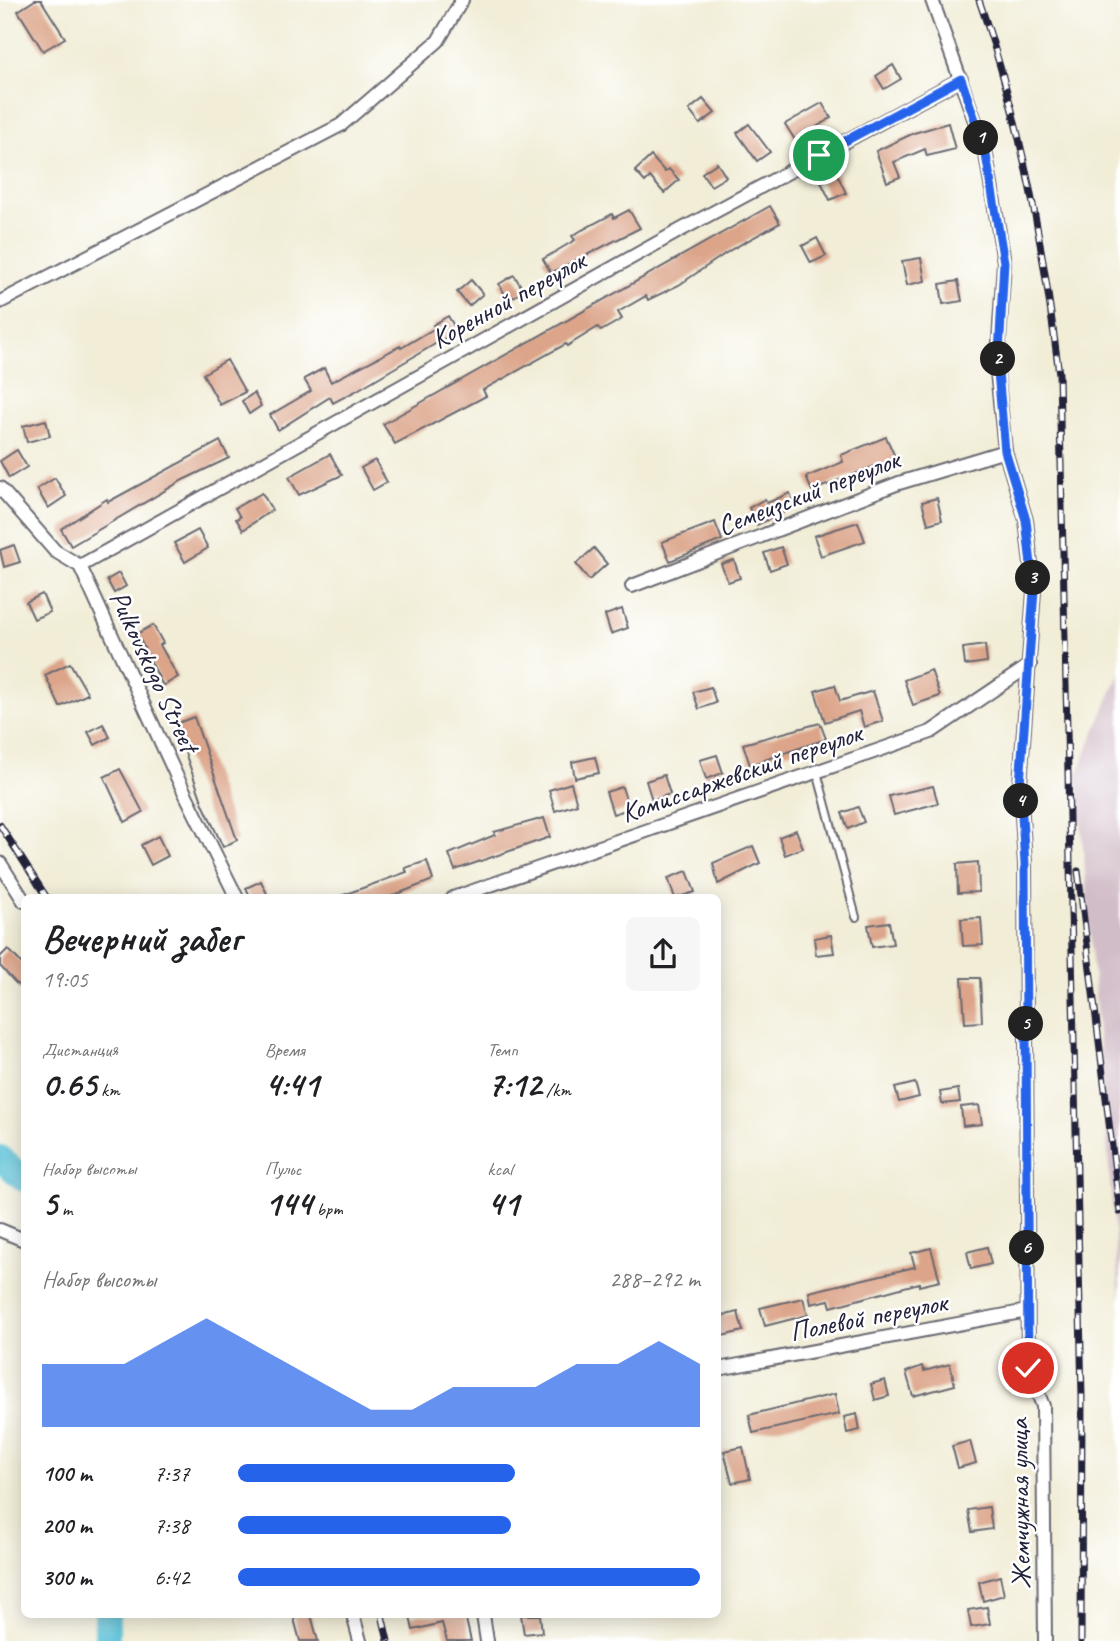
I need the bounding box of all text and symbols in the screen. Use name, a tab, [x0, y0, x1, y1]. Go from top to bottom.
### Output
pin: 1	[964, 120, 998, 156]
pin	[789, 125, 849, 185]
text: 1	[976, 125, 985, 149]
icon: arrive	[800, 136, 838, 174]
street label: Коренной переулок	[425, 241, 594, 356]
pin: 2	[981, 342, 1016, 376]
text: 2	[993, 346, 1002, 370]
street label: Семеизский переулок	[712, 441, 907, 543]
pin: 3	[1016, 560, 1050, 596]
text: 3	[1028, 565, 1037, 589]
street label: Pulkovskogo Street	[102, 585, 209, 761]
street label: Комиссаржевский переулок	[616, 714, 869, 830]
pin: 4	[1004, 784, 1038, 818]
text: 4	[1016, 788, 1025, 812]
text: Вечерний забег	[42, 915, 241, 962]
button: share	[626, 917, 700, 991]
text: 19:05	[42, 965, 88, 994]
pin: 5	[1009, 1006, 1044, 1042]
text: 5	[1021, 1011, 1030, 1035]
text: Дистанция	[42, 1038, 118, 1062]
text: Время	[265, 1038, 305, 1062]
text: Темп	[487, 1038, 518, 1062]
text: 0.65	[42, 1062, 96, 1107]
text: 4:41	[265, 1062, 319, 1107]
text: 7:12	[487, 1062, 541, 1107]
text: km	[96, 1078, 120, 1102]
text: /km	[541, 1078, 571, 1102]
text: Набор высоты	[42, 1157, 136, 1181]
text: Пульс	[265, 1157, 301, 1181]
text: kcal	[487, 1157, 512, 1181]
text: 5	[42, 1181, 57, 1226]
text: 144	[265, 1181, 312, 1226]
text: 41	[487, 1181, 519, 1226]
text: m	[57, 1197, 72, 1221]
text: bpm	[312, 1197, 343, 1221]
pin: 6	[1010, 1230, 1044, 1266]
text: 6	[1022, 1235, 1031, 1259]
text: Набор высоты	[42, 1265, 156, 1294]
text: 288–292 m	[609, 1265, 700, 1294]
street label: Полевой переулок	[787, 1284, 952, 1349]
pin	[998, 1338, 1058, 1398]
icon: check	[1009, 1349, 1047, 1387]
street label: Жемчужная улица	[1000, 1417, 1038, 1590]
text: 100 m	[42, 1459, 92, 1488]
text: 7:37	[154, 1459, 190, 1488]
text: 200 m	[42, 1511, 92, 1540]
text: 7:38	[154, 1511, 190, 1540]
text: 300 m	[42, 1563, 92, 1592]
text: 6:42	[154, 1563, 190, 1592]

